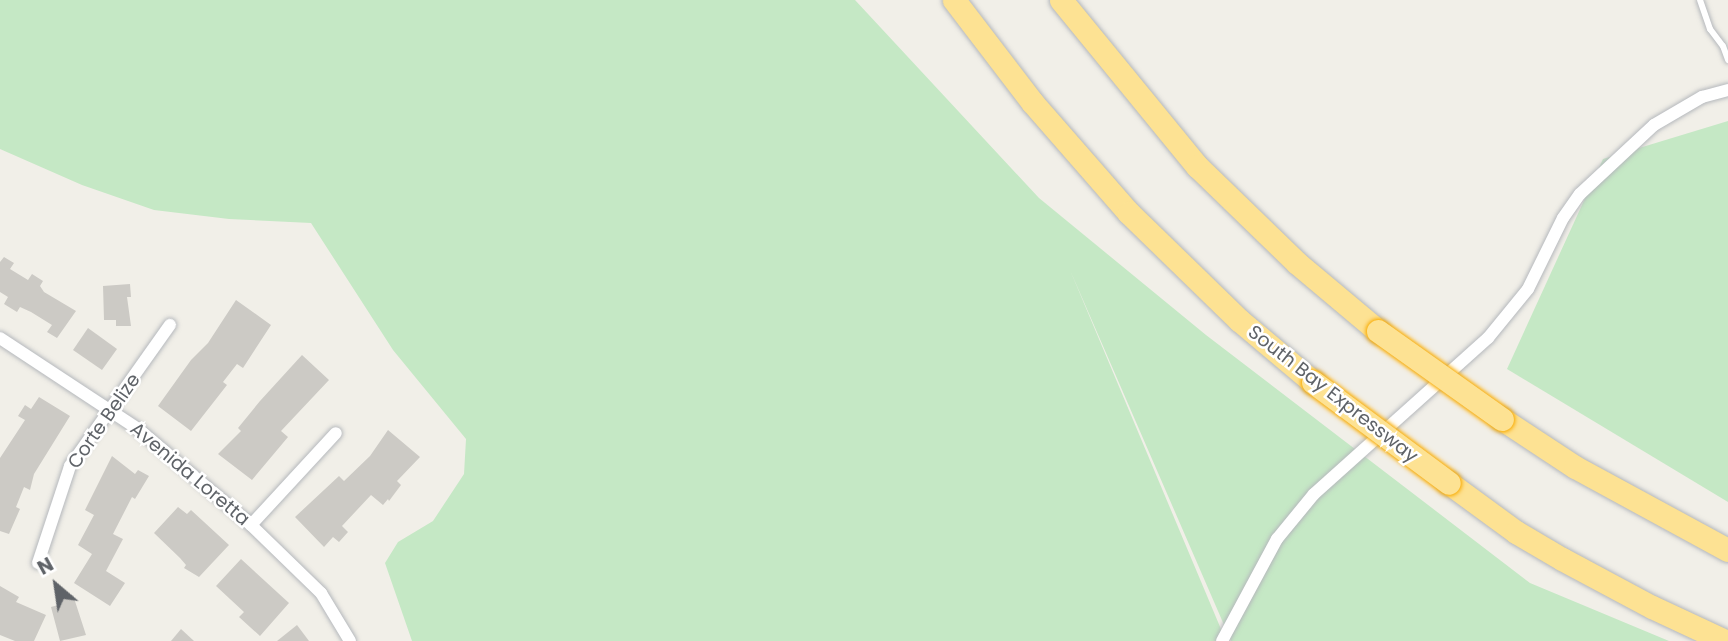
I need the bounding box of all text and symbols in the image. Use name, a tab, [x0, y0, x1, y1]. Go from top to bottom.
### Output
street label: South Bay Expressway	[1243, 321, 1423, 467]
street label: Corte Belize	[63, 369, 145, 473]
street label: Avenida Loretta	[126, 417, 254, 531]
north arrow	[21, 550, 91, 620]
text: N	[33, 551, 58, 581]

